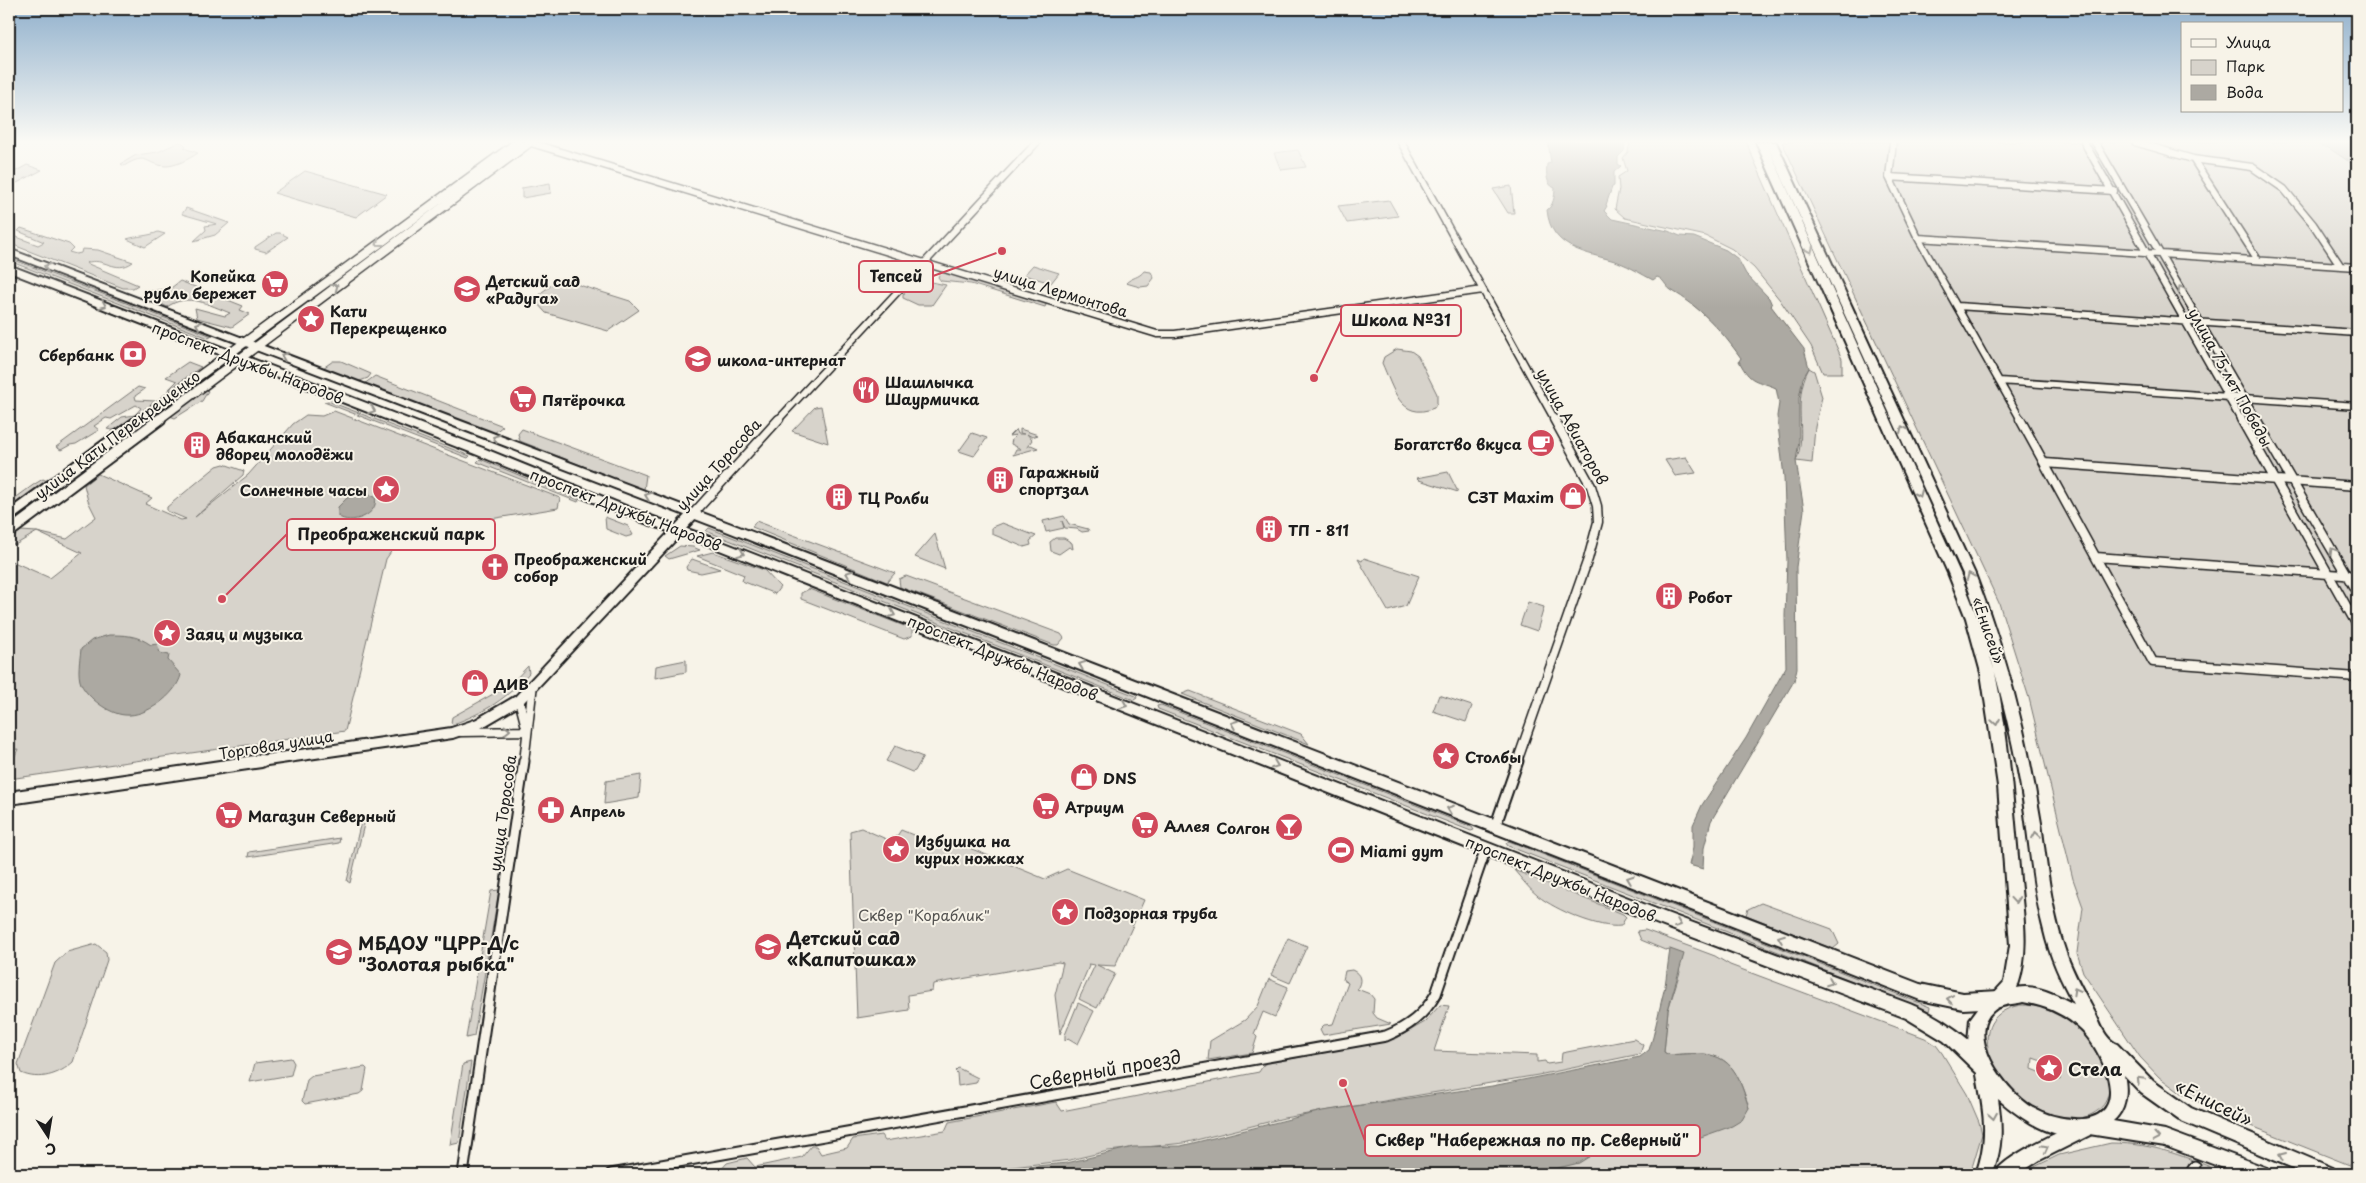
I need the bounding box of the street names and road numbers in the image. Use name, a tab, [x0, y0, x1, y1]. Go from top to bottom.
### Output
street label: улица Лермонтова	[991, 260, 1132, 323]
street label: улица 75 лет Победы	[2183, 303, 2279, 451]
street label: проспект Дружбы Народов	[149, 315, 347, 409]
street label: улица Авиаторов	[1531, 363, 1615, 489]
street label: улица Кати Перекрещенко	[29, 364, 205, 504]
street label: улица Торосова	[670, 412, 766, 515]
street label: проспект Дружбы Народов	[527, 462, 725, 556]
street label: «Енисей»	[1967, 593, 2011, 667]
street label: проспект Дружбы Народов	[904, 608, 1102, 706]
street label: Торговая улица	[217, 724, 336, 764]
street label: улица Торосова	[482, 753, 522, 873]
street label: проспект Дружбы Народов	[1462, 829, 1660, 927]
street label: Северный проезд	[1027, 1042, 1183, 1096]
street label: «Енисей»	[2170, 1072, 2258, 1132]

